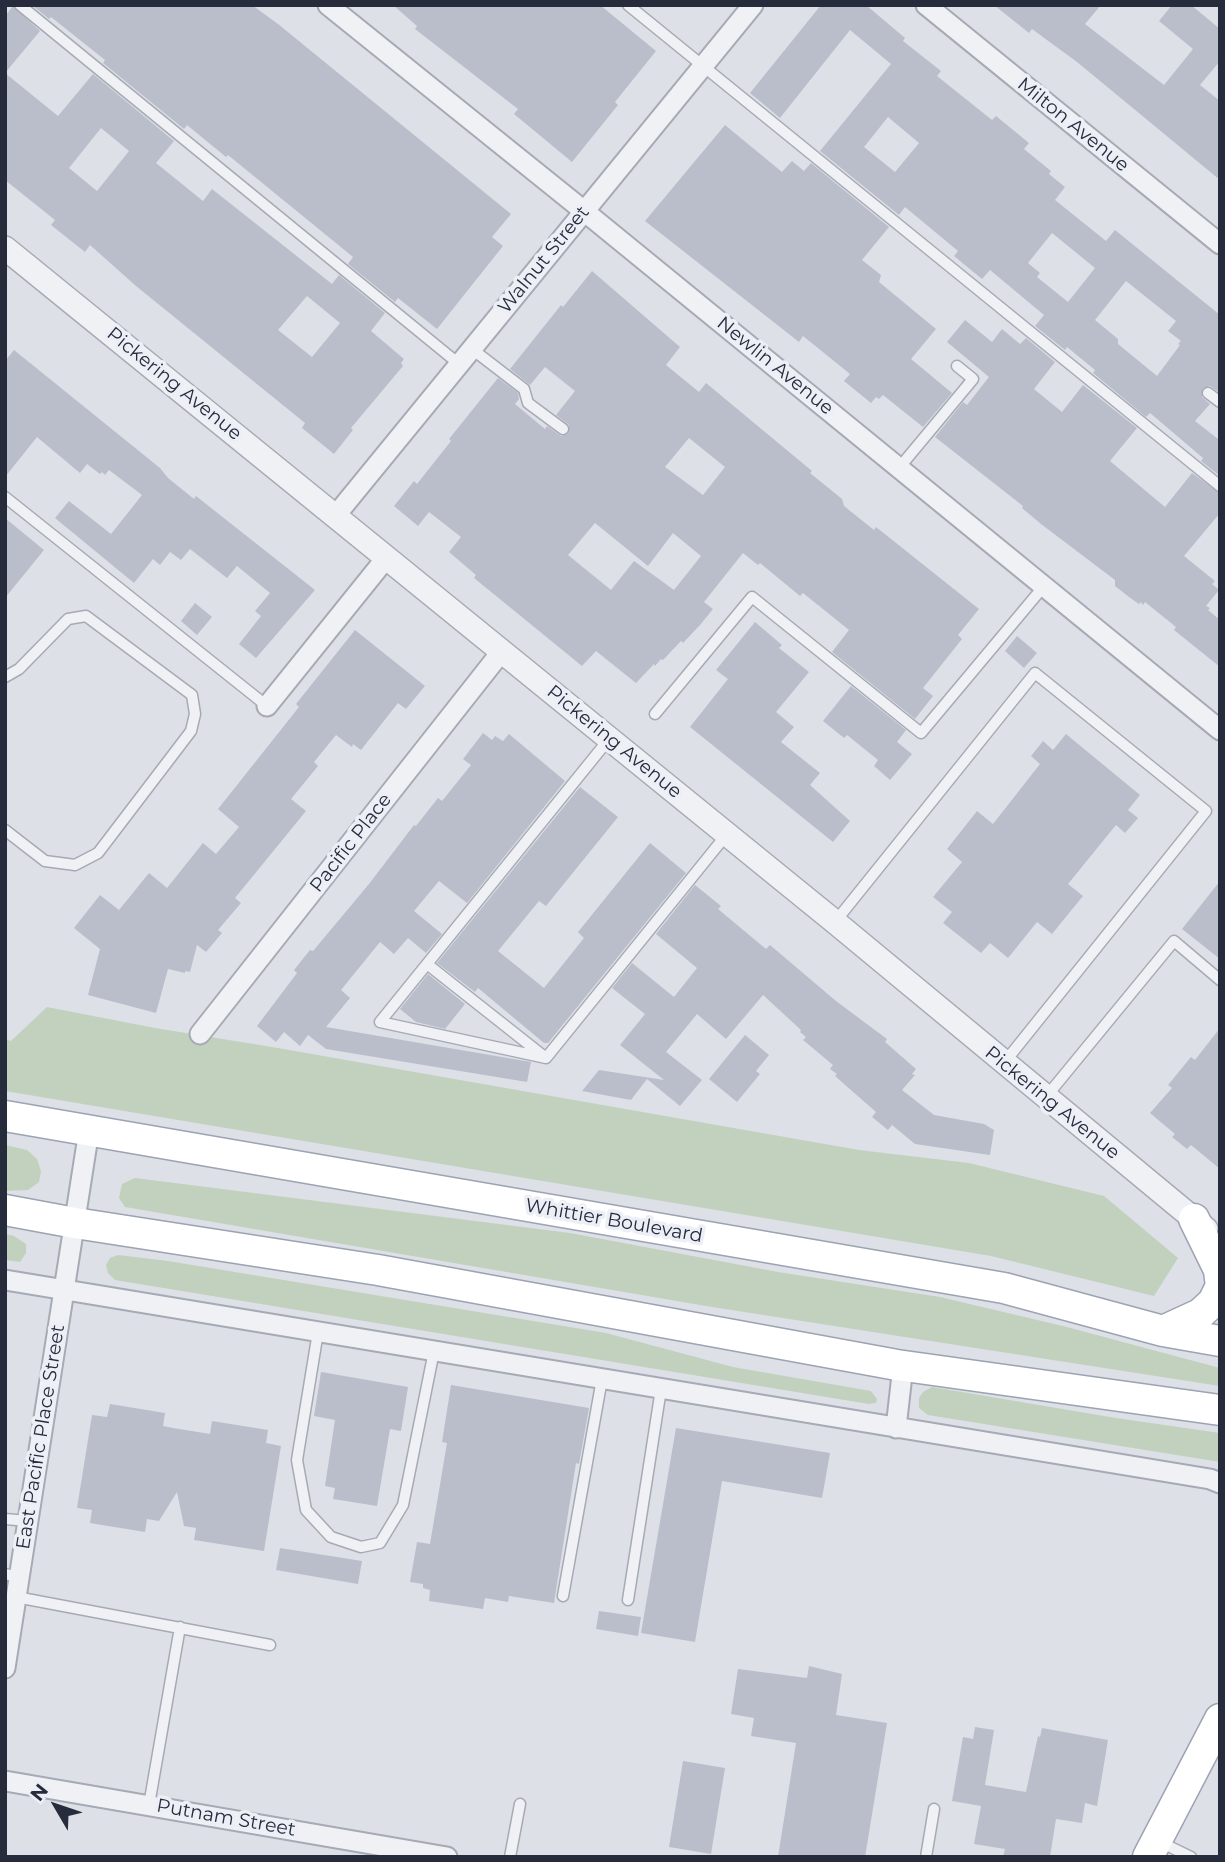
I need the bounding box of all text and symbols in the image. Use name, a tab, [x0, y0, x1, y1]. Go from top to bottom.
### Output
street label: Milton Avenue	[1013, 73, 1133, 177]
street label: Walnut Street	[494, 201, 594, 319]
street label: Newlin Avenue	[712, 312, 838, 420]
street label: Pickering Avenue	[102, 323, 246, 445]
street label: Pickering Avenue	[542, 681, 686, 803]
street label: Pacific Place	[305, 789, 397, 897]
street label: Pickering Avenue	[980, 1042, 1124, 1164]
street label: Whittier Boulevard	[524, 1194, 704, 1248]
street label: East Pacific Place Street	[12, 1323, 70, 1551]
north arrow	[21, 1771, 91, 1841]
text: N	[26, 1779, 53, 1806]
street label: Putnam Street	[155, 1795, 297, 1841]

